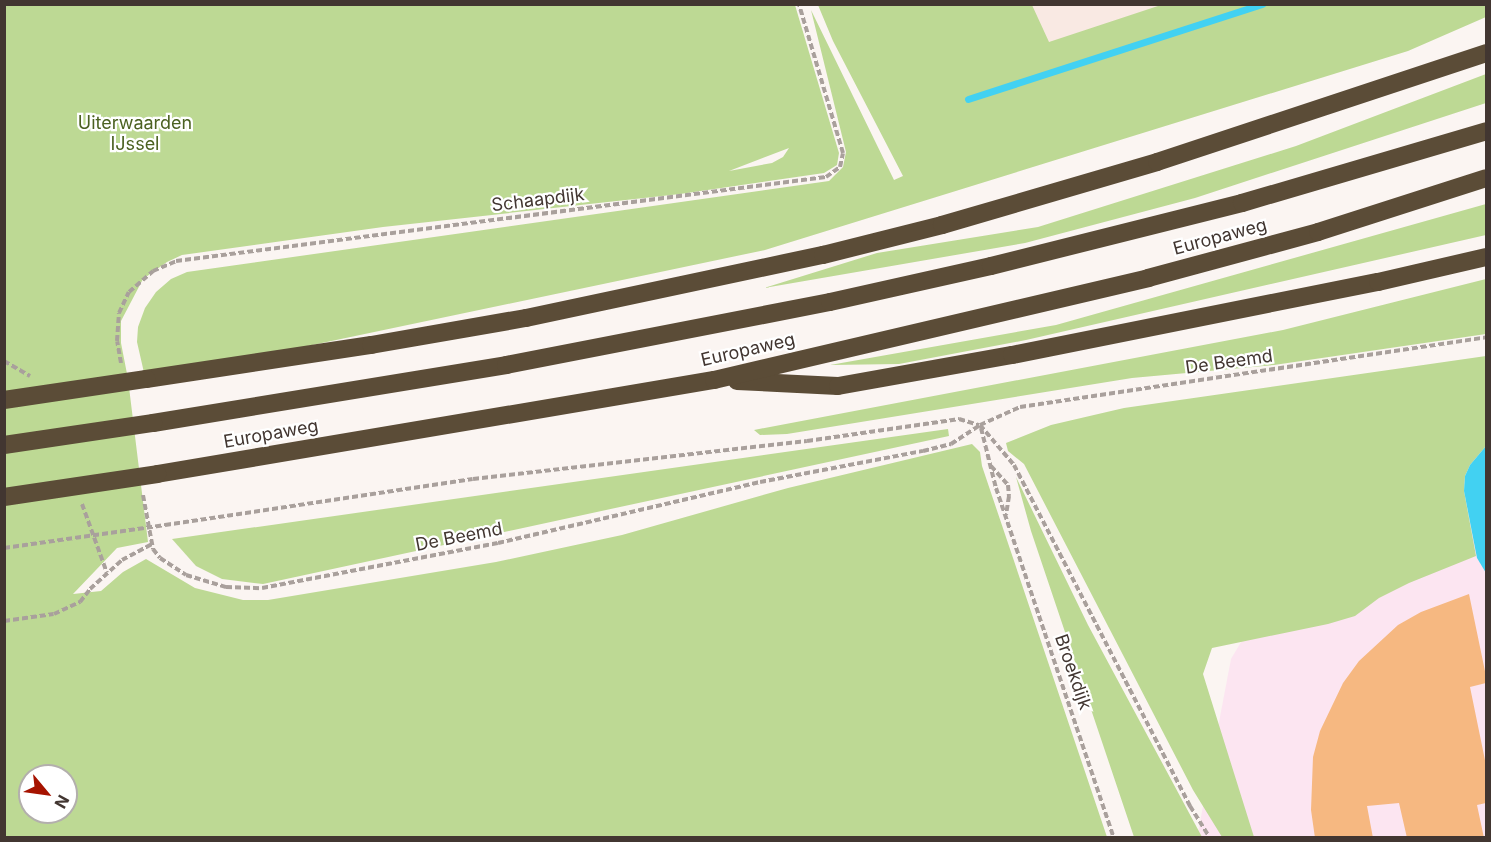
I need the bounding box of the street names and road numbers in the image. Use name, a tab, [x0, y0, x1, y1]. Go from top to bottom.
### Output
street label: Schaapdijk	[490, 184, 586, 216]
street label: Europaweg	[1171, 214, 1269, 260]
street label: Europaweg	[699, 329, 797, 371]
street label: De Beemd	[1184, 345, 1274, 379]
street label: Europaweg	[222, 415, 320, 453]
street label: De Beemd	[414, 518, 504, 556]
street label: Broekdijk	[1050, 631, 1096, 713]

